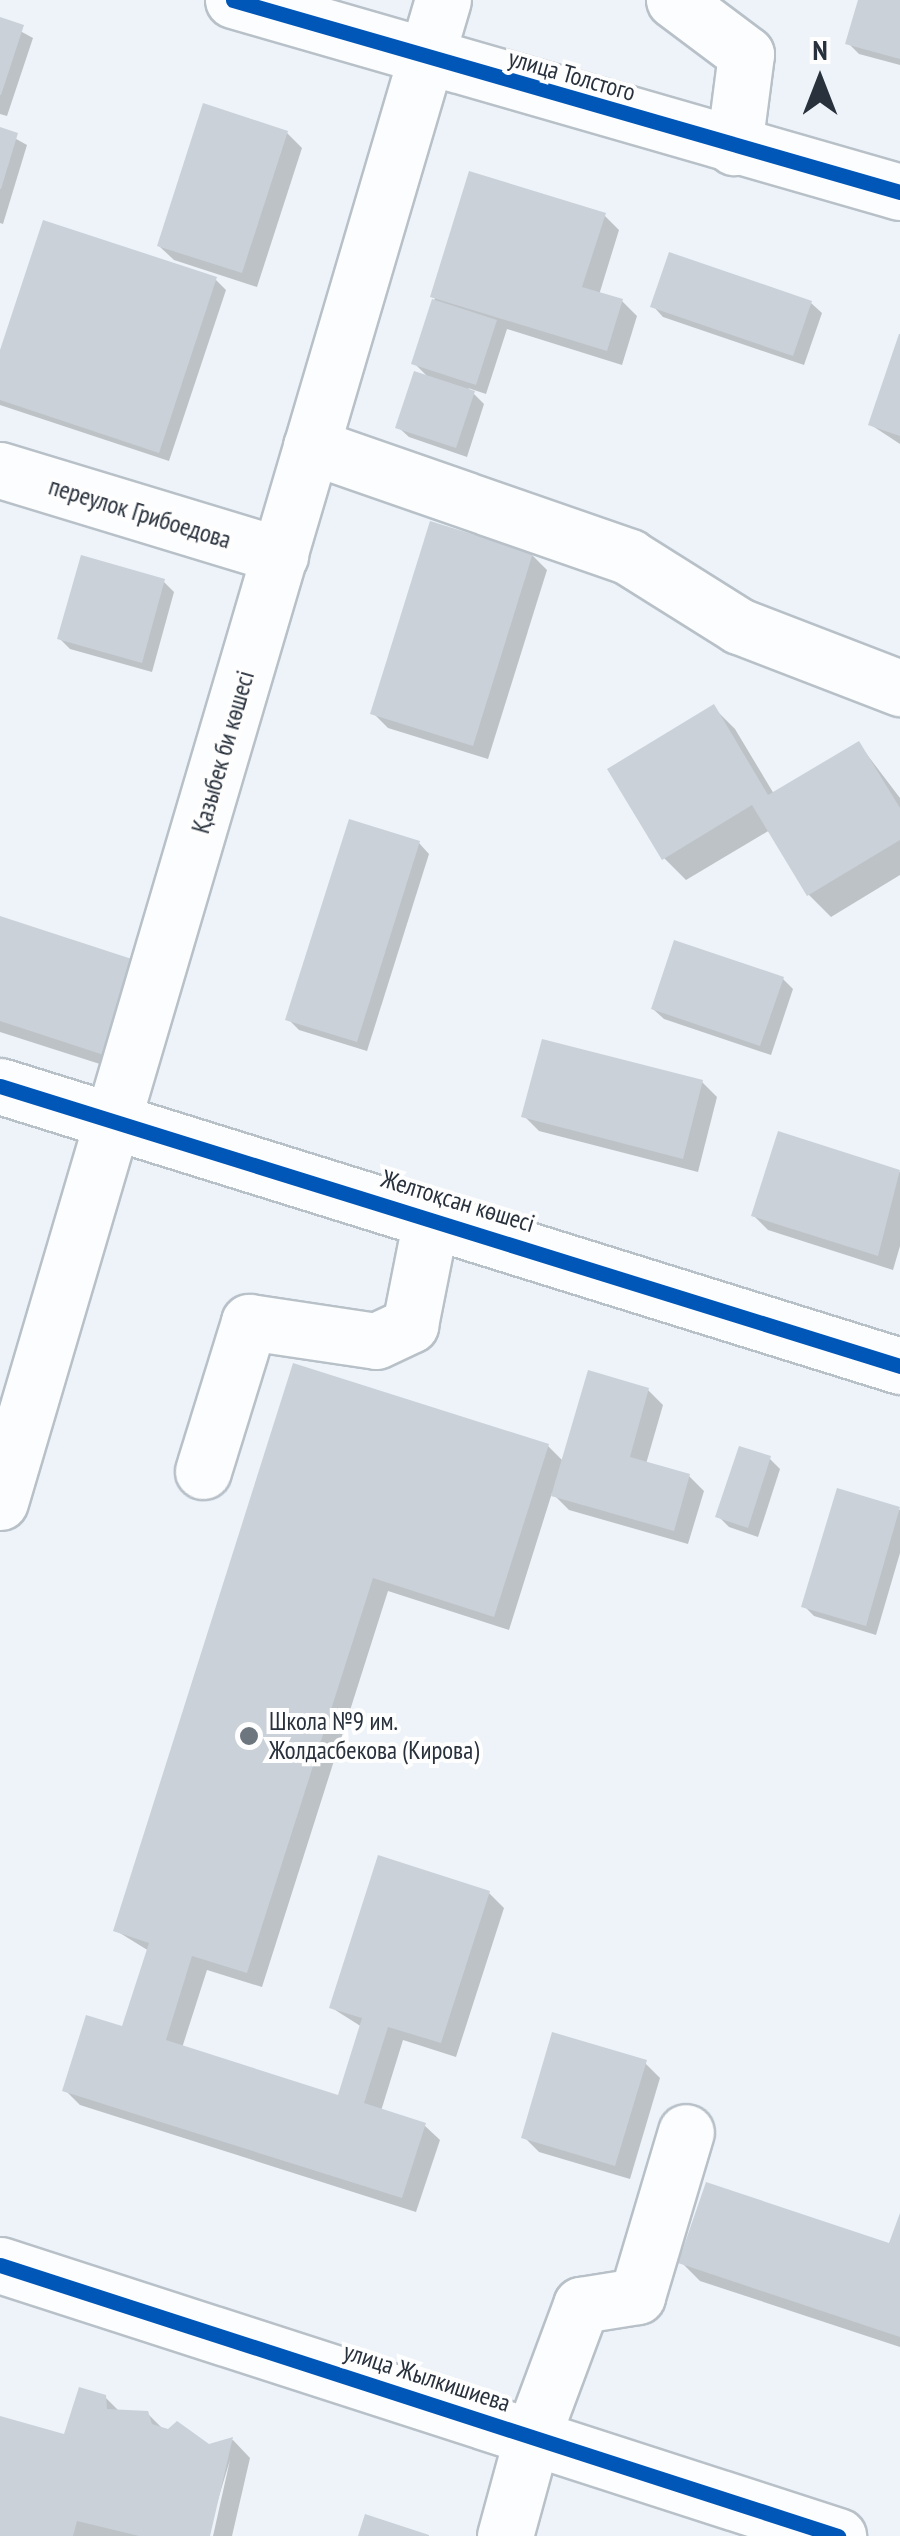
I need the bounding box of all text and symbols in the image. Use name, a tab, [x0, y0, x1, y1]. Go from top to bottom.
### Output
north arrow	[770, 30, 870, 130]
text: N	[812, 31, 828, 68]
street label: улица Толстого	[505, 42, 639, 108]
street label: переулок Грибоедова	[45, 471, 235, 555]
street label: Қазыбек би көшесі	[185, 667, 261, 837]
street label: Желтоқсан көшесі	[378, 1163, 538, 1239]
place label: Школа №9 им. Жолдасбекова (Кирова)	[269, 1707, 479, 1766]
marker: Школа №9 им. Жолдасбекова (Кирова)	[238, 1725, 260, 1747]
street label: улица Жылкишиева	[340, 2336, 514, 2418]

